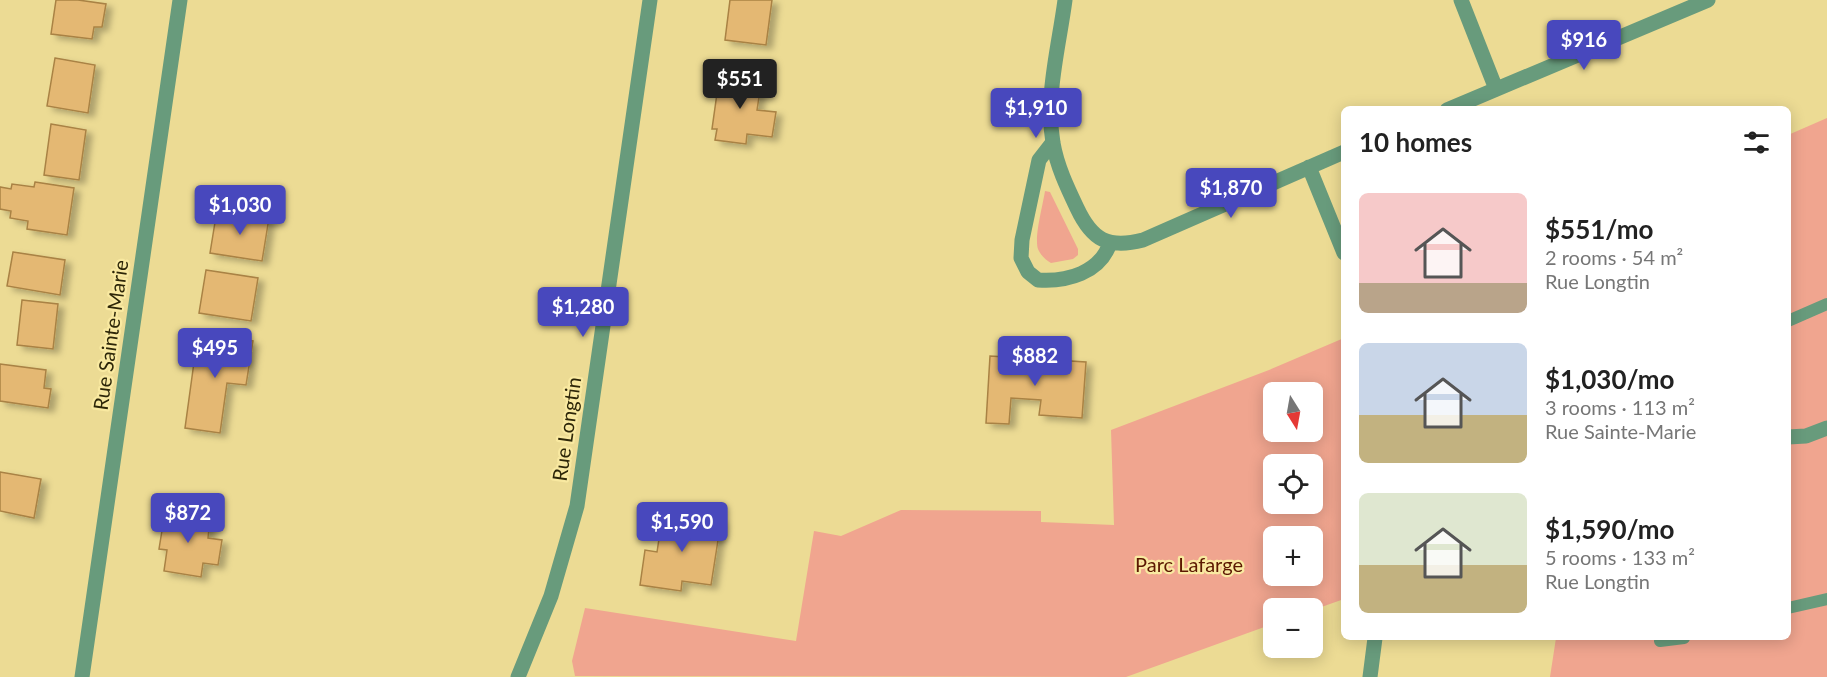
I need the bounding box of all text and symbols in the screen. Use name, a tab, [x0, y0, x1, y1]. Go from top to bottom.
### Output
pin: $916	[1548, 20, 1620, 71]
text: $916	[1561, 27, 1607, 51]
pin: $551	[704, 59, 776, 110]
text: $551	[717, 66, 763, 90]
pin: $1,910	[987, 88, 1085, 139]
text: $1,910	[1005, 95, 1067, 119]
text: 10 homes	[1359, 126, 1472, 158]
icon: filters	[1740, 126, 1773, 159]
pin: $1,870	[1182, 168, 1280, 219]
text: $1,870	[1200, 175, 1262, 199]
pin: $1,030	[191, 185, 289, 236]
text: $1,030	[209, 192, 271, 216]
text: $551/mo	[1545, 213, 1653, 245]
icon: home	[1407, 217, 1479, 289]
text: 2 rooms · 54 m²	[1545, 245, 1683, 269]
street label: Rue Sainte-Marie	[88, 258, 132, 412]
text: Rue Longtin	[1545, 269, 1650, 293]
pin: $1,280	[534, 287, 632, 338]
text: $1,280	[552, 294, 614, 318]
pin: $495	[179, 328, 251, 379]
text: $495	[192, 335, 238, 359]
pin: $882	[999, 336, 1071, 387]
text: $882	[1012, 343, 1058, 367]
text: $1,030/mo	[1545, 363, 1675, 395]
icon: home	[1407, 367, 1479, 439]
street label: Rue Longtin	[547, 375, 585, 483]
north arrow	[1263, 382, 1323, 442]
map controls	[1263, 382, 1323, 658]
text: 3 rooms · 113 m²	[1545, 395, 1695, 419]
text: Rue Sainte-Marie	[1545, 419, 1696, 443]
button: locate	[1263, 454, 1323, 514]
pin: $872	[152, 493, 224, 544]
text: $872	[165, 500, 211, 524]
pin: $1,590	[633, 502, 731, 553]
text: $1,590	[651, 509, 713, 533]
text: $1,590/mo	[1545, 513, 1675, 545]
icon: home	[1407, 517, 1479, 589]
button: +	[1263, 526, 1323, 586]
text: 5 rooms · 133 m²	[1545, 545, 1695, 569]
park label: Parc Lafarge	[1135, 552, 1243, 576]
text: Rue Longtin	[1545, 569, 1650, 593]
button: −	[1263, 598, 1323, 658]

